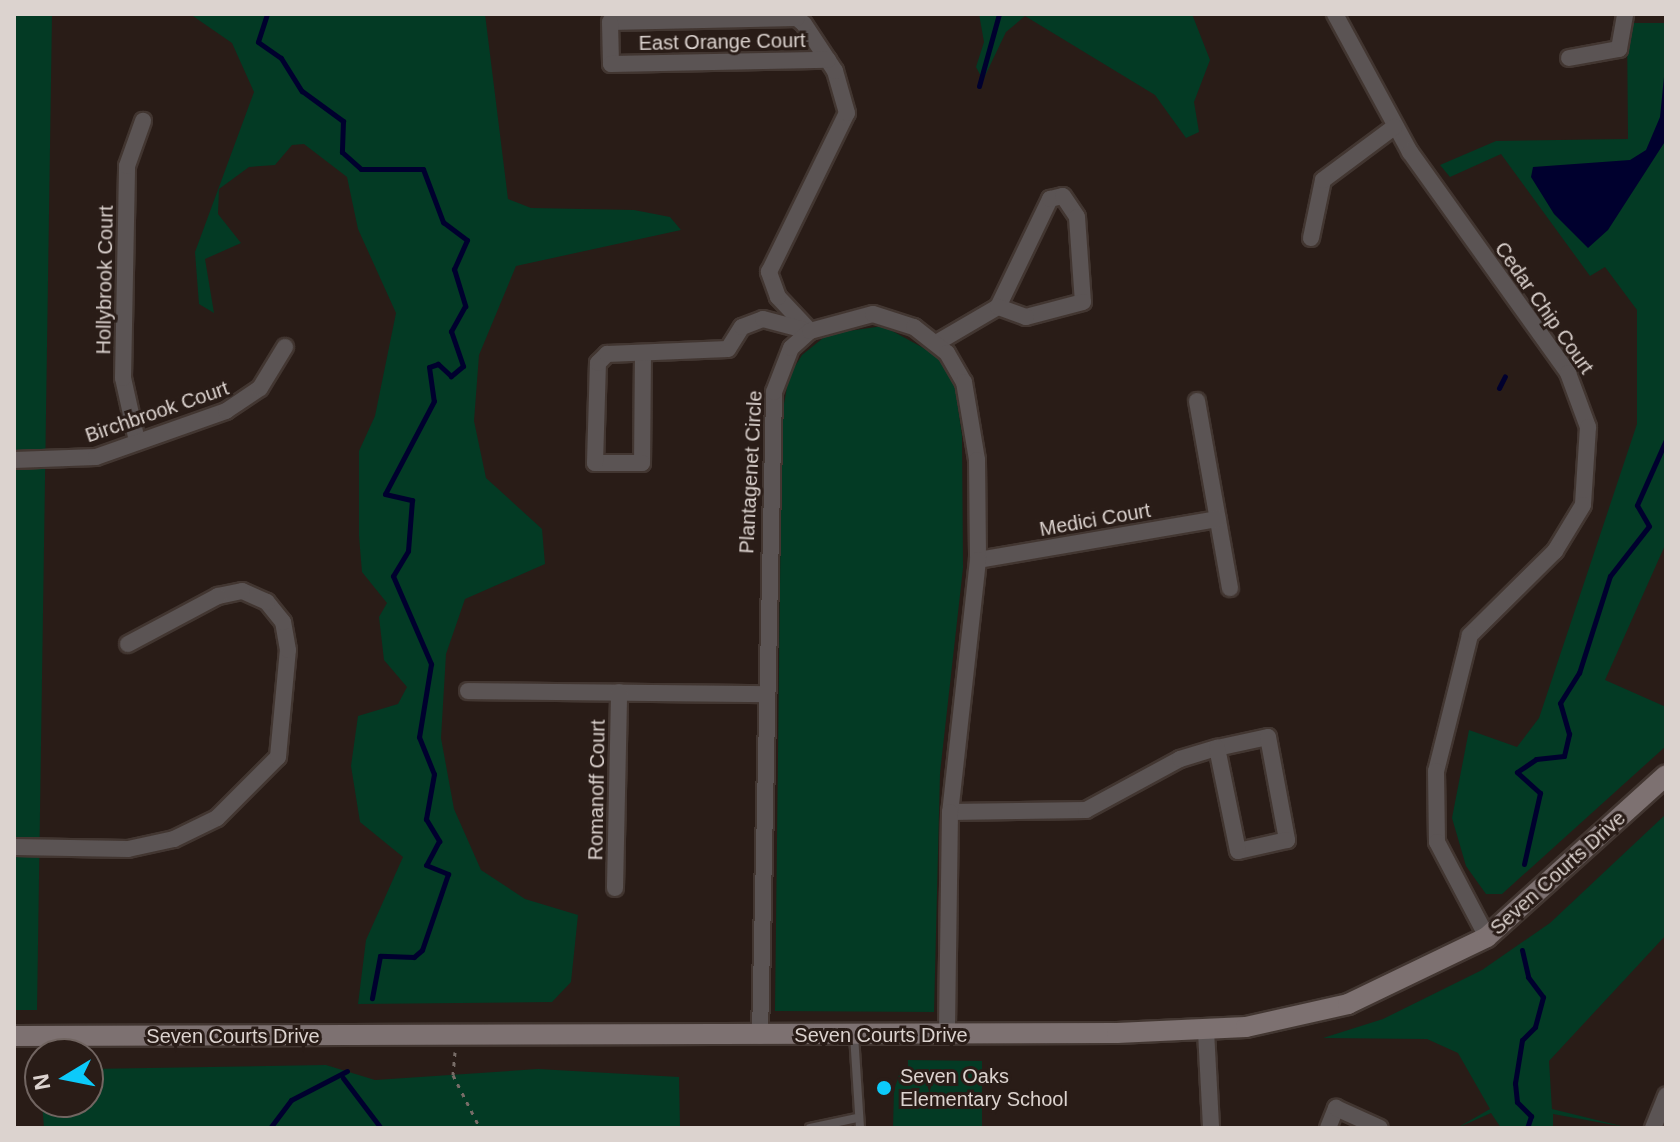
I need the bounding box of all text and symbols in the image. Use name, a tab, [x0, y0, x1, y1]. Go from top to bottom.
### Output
street label: East Orange Court	[638, 29, 806, 55]
street label: Hollybrook Court	[92, 205, 118, 355]
street label: Cedar Chip Court	[1490, 237, 1598, 379]
street label: Birchbrook Court	[82, 376, 232, 448]
street label: Plantagenet Circle	[735, 390, 767, 554]
street label: Medici Court	[1038, 498, 1152, 542]
street label: Romanoff Court	[584, 719, 610, 861]
street label: Seven Courts Drive	[1486, 806, 1630, 940]
street label: Seven Courts Drive	[794, 1023, 968, 1047]
street label: Seven Courts Drive	[146, 1024, 320, 1048]
north arrow	[24, 1038, 104, 1118]
place label: Seven Oaks Elementary School	[900, 1064, 1068, 1111]
text: N	[28, 1072, 56, 1092]
marker: Seven Oaks Elementary School	[875, 1079, 893, 1097]

